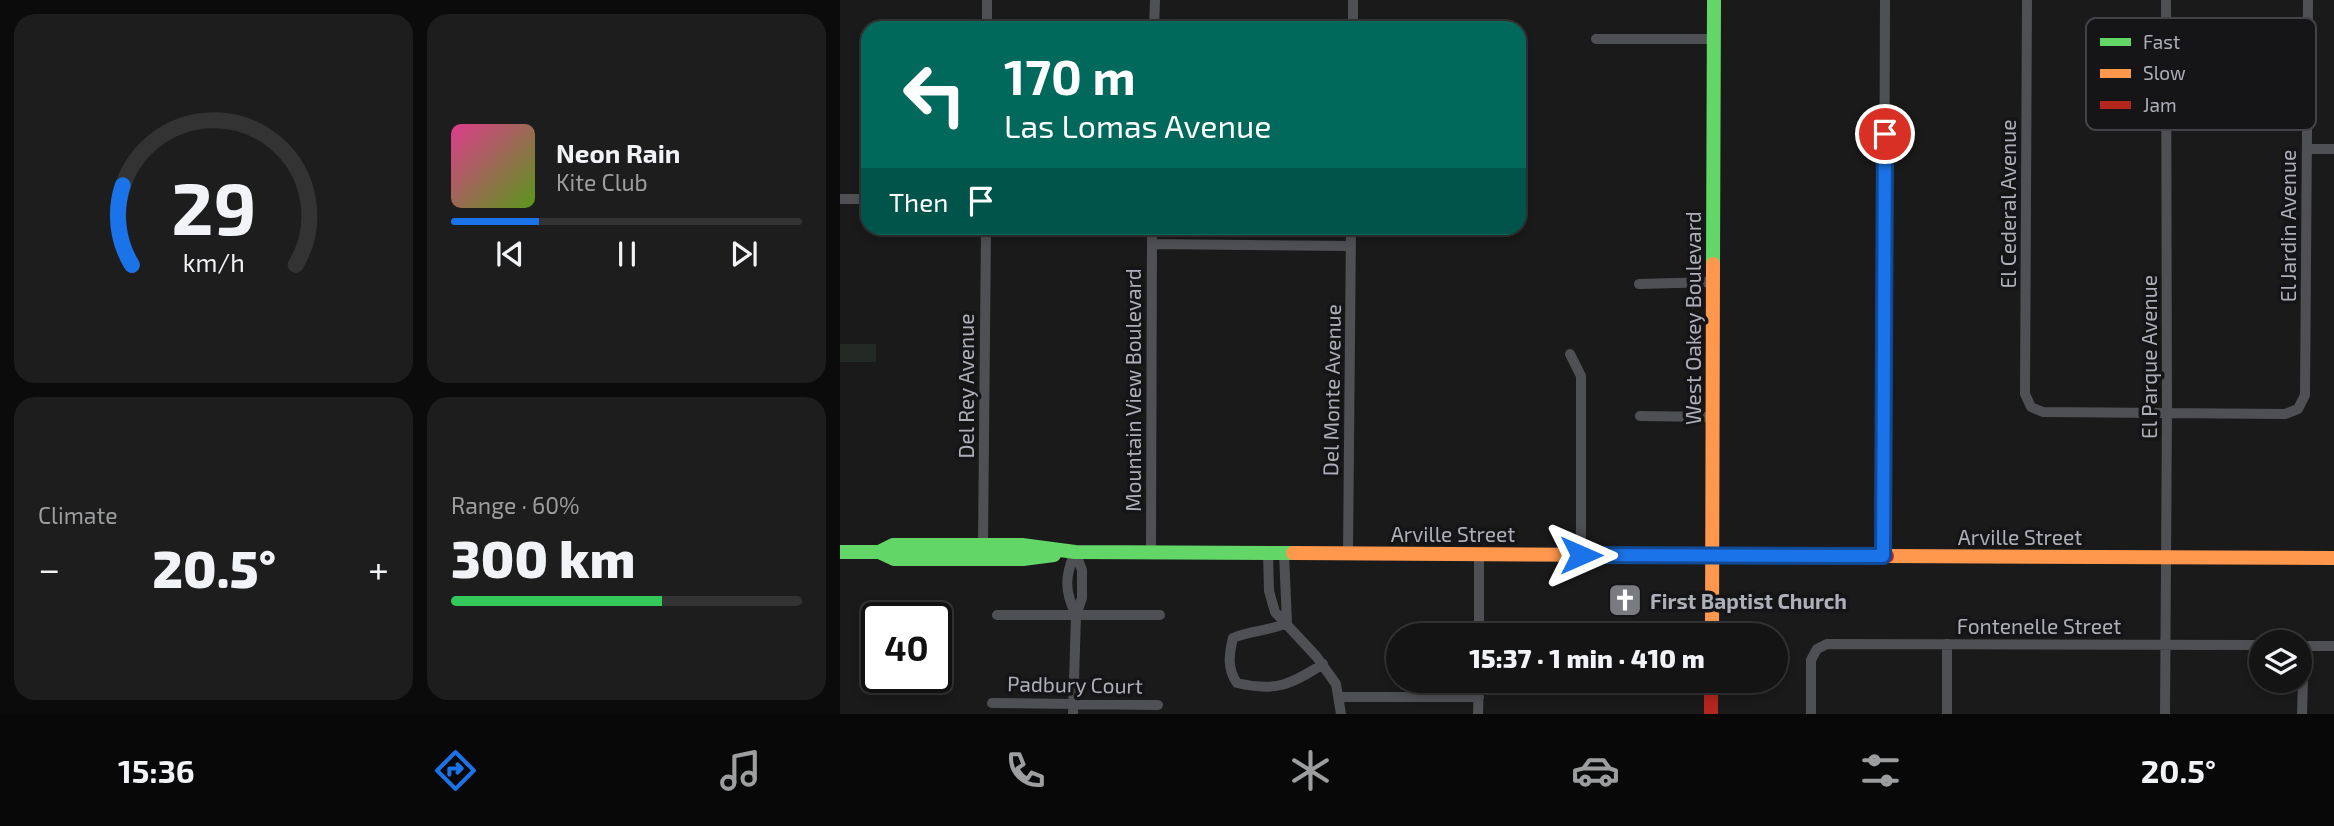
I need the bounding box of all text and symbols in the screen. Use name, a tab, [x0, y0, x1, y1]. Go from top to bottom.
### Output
legend	[2086, 18, 2316, 130]
text: Fast	[2143, 30, 2180, 53]
text: 170 m	[1004, 46, 1136, 105]
icon: left	[889, 49, 980, 140]
text: Slow	[2143, 61, 2186, 84]
text: Jam	[2143, 93, 2177, 116]
pin	[1855, 104, 1915, 164]
text: Las Lomas Avenue	[1004, 106, 1271, 144]
icon: arrive	[1866, 115, 1904, 153]
street label: El Cederal Avenue	[1995, 120, 2020, 288]
text: Neon Rain	[556, 137, 680, 168]
street label: El Jardin Avenue	[2275, 150, 2300, 302]
text: 29	[171, 162, 256, 250]
text: Kite Club	[556, 168, 648, 196]
icon: arrive	[962, 182, 1000, 220]
text: Then	[889, 186, 948, 217]
street label: West Oakey Boulevard	[1680, 211, 1705, 425]
icon: previous	[491, 235, 529, 273]
icon: pause	[608, 235, 646, 273]
icon: next	[725, 235, 763, 273]
text: km/h	[182, 247, 245, 277]
street label: Mountain View Boulevard	[1120, 268, 1145, 512]
street label: El Parque Avenue	[2136, 275, 2161, 439]
street label: Del Monte Avenue	[1317, 304, 1345, 476]
street label: Del Rey Avenue	[953, 314, 978, 458]
text: Range · 60%	[451, 491, 580, 519]
text: Climate	[38, 501, 118, 529]
position arrow	[1544, 518, 1618, 592]
street label: Arville Street	[1391, 521, 1515, 546]
street label: Arville Street	[1958, 524, 2082, 549]
text: 300 km	[451, 526, 635, 588]
text: 20.5°	[152, 536, 276, 598]
text: −	[38, 545, 60, 591]
text: +	[368, 545, 389, 591]
church icon: First Baptist Church	[1606, 581, 1644, 619]
place label: First Baptist Church	[1650, 588, 1847, 613]
speed limit sign: 40	[861, 602, 952, 693]
street label: Fontenelle Street	[1957, 613, 2121, 638]
map controls	[2249, 630, 2312, 693]
button: layers	[2249, 630, 2312, 693]
text: 15:37 · 1 min · 410 m	[1469, 642, 1705, 673]
street label: Padbury Court	[1007, 670, 1143, 698]
icon: directions	[431, 746, 480, 795]
icon: music	[716, 746, 765, 795]
icon: phone	[1001, 746, 1050, 795]
icon: climate	[1286, 746, 1335, 795]
icon: car	[1571, 746, 1620, 795]
icon: filters	[1856, 746, 1905, 795]
text: 15:36	[118, 751, 195, 789]
text: 20.5°	[2141, 751, 2216, 789]

